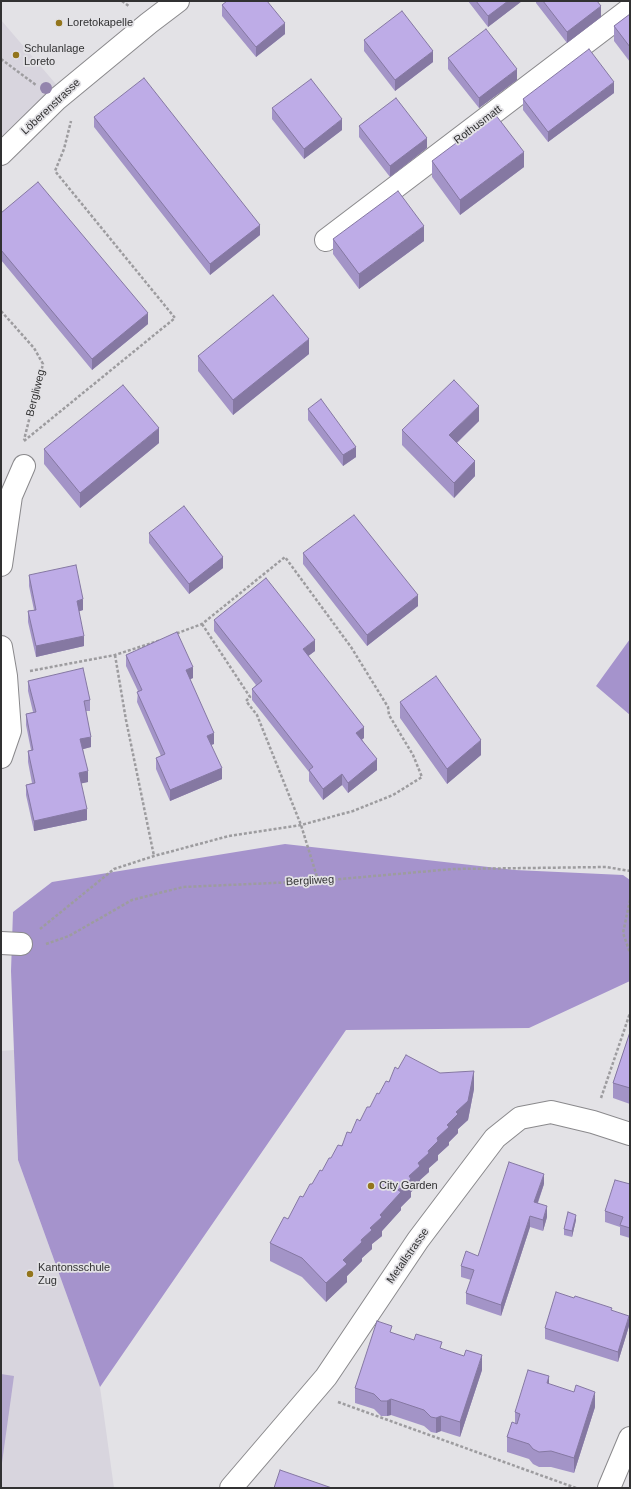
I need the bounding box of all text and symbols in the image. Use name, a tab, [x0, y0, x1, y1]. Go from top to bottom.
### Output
place label: Loretokapelle	[67, 16, 133, 30]
marker: Loretokapelle	[54, 18, 64, 28]
place label: Schulanlage Loreto	[24, 42, 85, 68]
marker: Schulanlage Loreto	[11, 50, 21, 60]
street label: Löberenstrasse	[19, 76, 83, 138]
street label: Rothusmatt	[452, 103, 504, 147]
street label: Bergliweg	[24, 368, 48, 418]
street label: Bergliweg	[286, 873, 334, 889]
place label: City Garden	[379, 1179, 438, 1193]
marker: City Garden	[366, 1181, 376, 1191]
street label: Metallstrasse	[384, 1226, 432, 1286]
place label: Kantonsschule Zug	[38, 1261, 110, 1287]
marker: Kantonsschule Zug	[25, 1269, 35, 1279]

